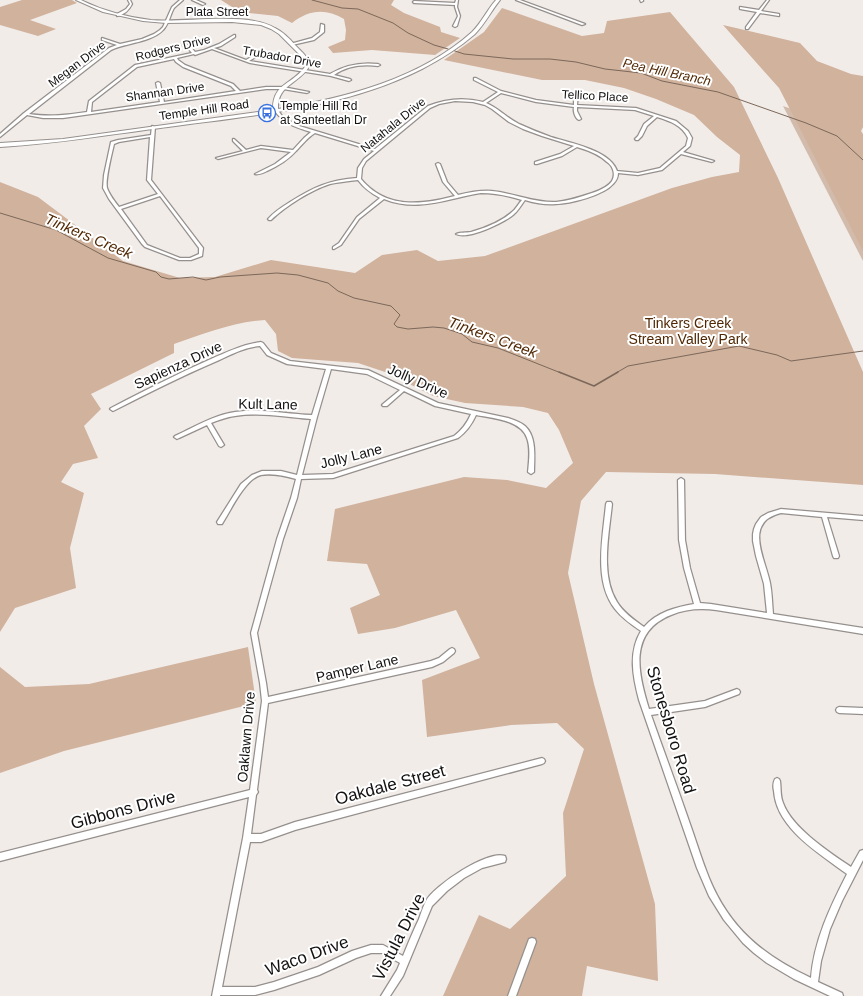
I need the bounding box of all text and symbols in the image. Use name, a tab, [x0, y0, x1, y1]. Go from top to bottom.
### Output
street label: Plata Street	[186, 5, 249, 19]
street label: Rodgers Drive	[134, 32, 212, 64]
street label: Megan Drive	[46, 38, 109, 90]
street label: Trubador Drive	[242, 43, 323, 71]
water label: Pea Hill Branch	[622, 55, 712, 89]
street label: Shannan Drive	[125, 79, 206, 104]
street label: Tellico Place	[561, 87, 629, 105]
street label: Natahala Drive	[358, 94, 428, 155]
street label: Temple Hill Road	[158, 97, 250, 123]
place label: Temple Hill Rd at Santeetlah Dr	[280, 99, 367, 127]
bus stop icon: Temple Hill Rd at Santeetlah Dr	[257, 103, 277, 123]
water label: Tinkers Creek	[43, 210, 137, 263]
water label: Tinkers Creek	[446, 313, 541, 361]
park label: Tinkers Creek Stream Valley Park	[629, 315, 748, 347]
street label: Sapienza Drive	[132, 338, 225, 392]
street label: Jolly Drive	[385, 361, 451, 402]
street label: Kult Lane	[238, 395, 298, 413]
street label: Jolly Lane	[318, 441, 384, 471]
street label: Pamper Lane	[314, 651, 400, 685]
street label: Stonesboro Road	[643, 664, 699, 796]
street label: Oaklawn Drive	[234, 691, 258, 783]
street label: Oakdale Street	[333, 761, 447, 809]
street label: Gibbons Drive	[69, 787, 177, 833]
street label: Vistula Drive	[369, 890, 429, 984]
street label: Waco Drive	[263, 932, 351, 980]

